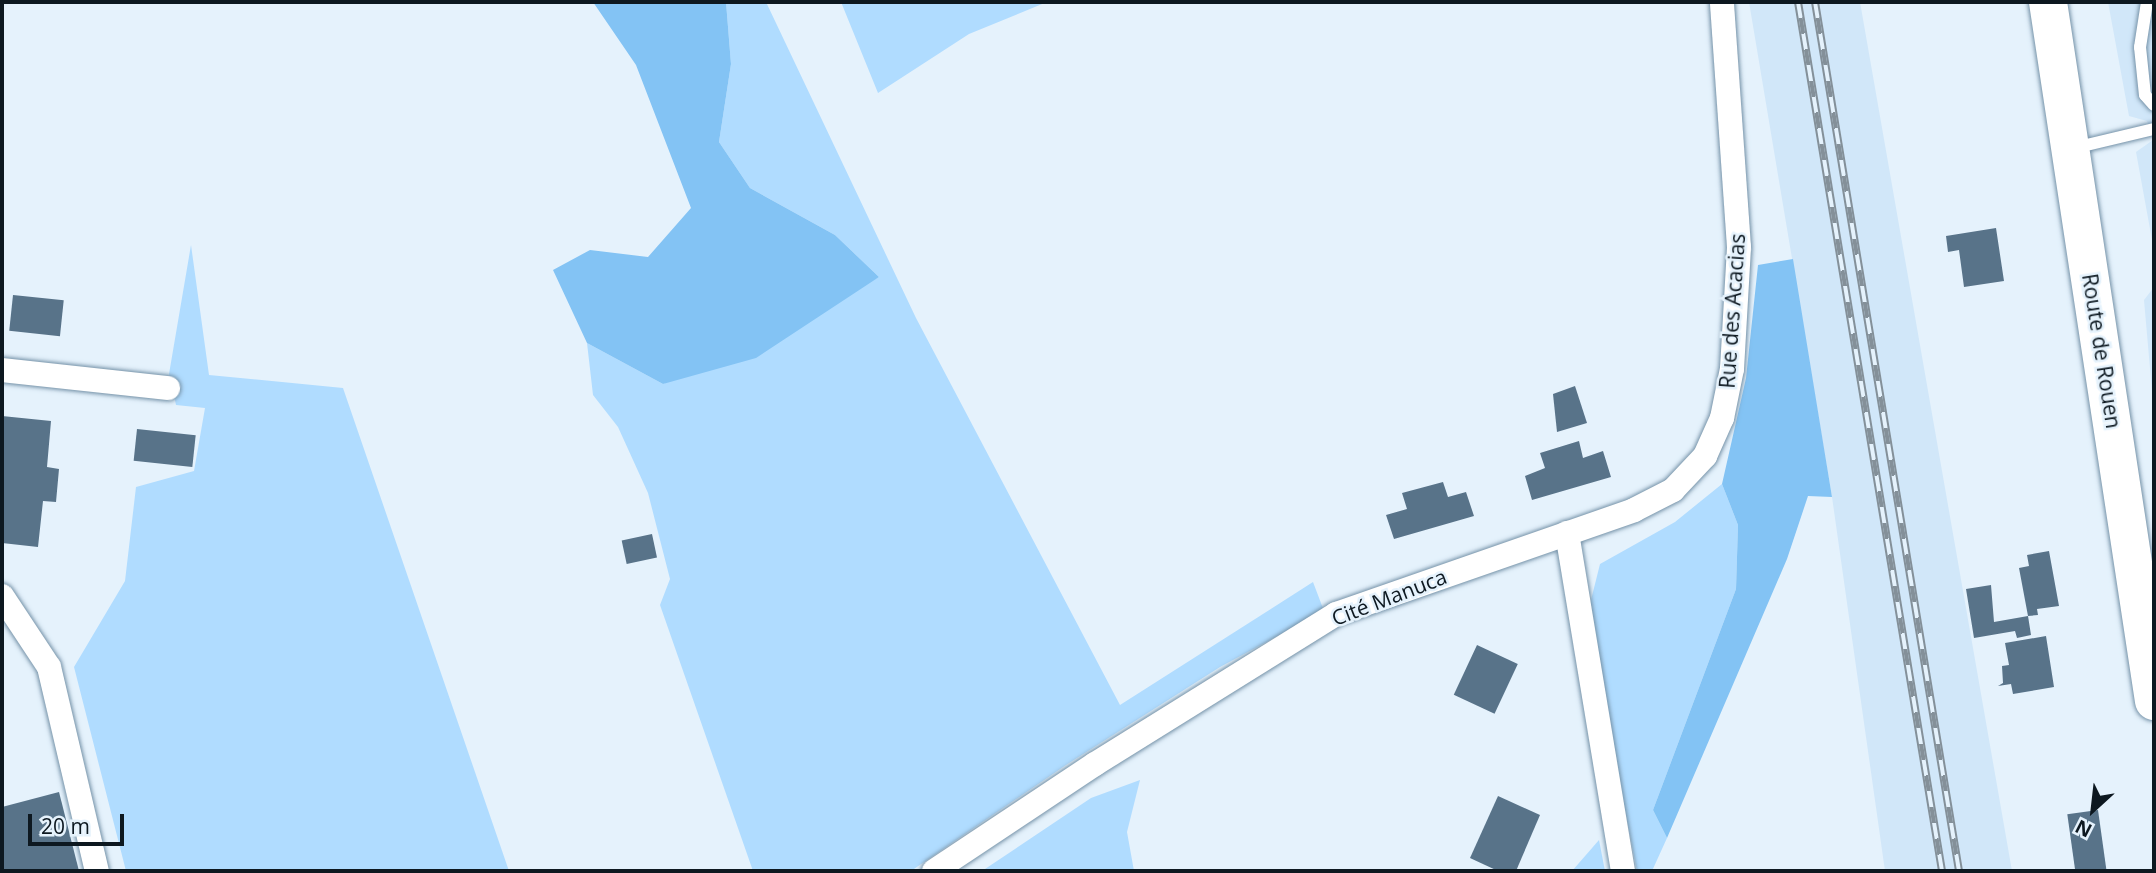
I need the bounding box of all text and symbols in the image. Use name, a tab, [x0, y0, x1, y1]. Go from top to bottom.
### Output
street label: Rue des Acacias	[1714, 233, 1750, 389]
street label: Route de Rouen	[2077, 272, 2127, 430]
street label: Cité Manuca	[1328, 564, 1450, 630]
north arrow	[2058, 775, 2128, 845]
scale bar	[32, 800, 128, 844]
text: 20 m	[41, 812, 90, 840]
text: N	[2071, 814, 2096, 844]

